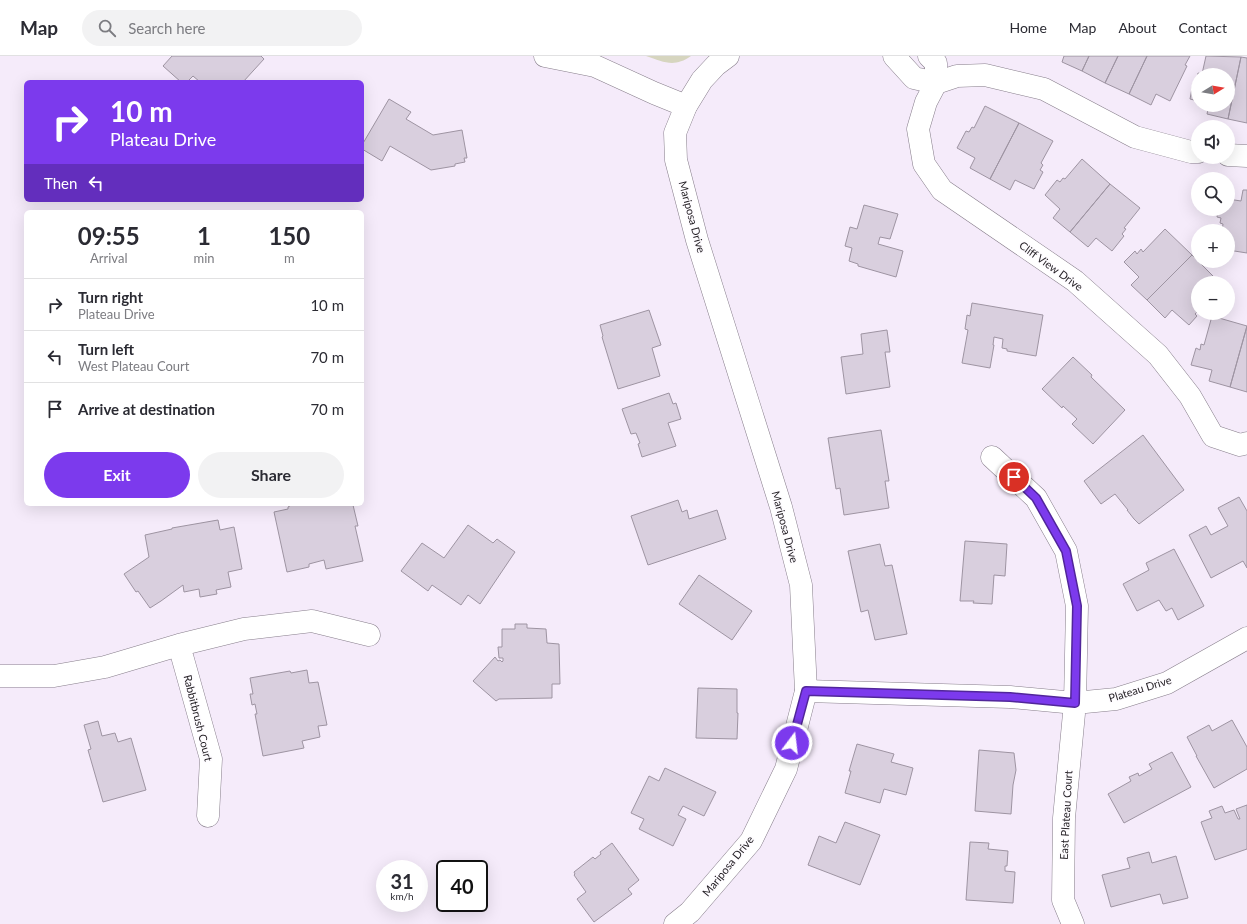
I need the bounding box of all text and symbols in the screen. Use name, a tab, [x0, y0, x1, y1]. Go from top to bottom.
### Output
search box	[82, 10, 362, 46]
text: Map	[20, 16, 58, 39]
icon: search	[96, 17, 118, 39]
text: Search here	[128, 19, 206, 37]
text: Home	[1009, 19, 1047, 36]
text: Map	[1069, 19, 1096, 36]
text: About	[1118, 19, 1156, 36]
text: Contact	[1178, 19, 1227, 36]
north arrow	[1191, 68, 1235, 112]
map controls	[1191, 68, 1235, 320]
text: 10 m	[110, 94, 173, 128]
icon: right	[44, 96, 96, 148]
button: sound	[1191, 120, 1235, 164]
text: Plateau Drive	[110, 128, 216, 150]
icon: left	[85, 172, 107, 194]
button: search	[1191, 172, 1235, 216]
text: Then	[44, 174, 77, 192]
street label: Mariposa Drive	[677, 180, 708, 254]
text: 09:55	[78, 221, 140, 250]
text: 1	[197, 221, 211, 250]
text: 150	[268, 221, 310, 250]
button: +	[1191, 224, 1235, 268]
street label: Cliff View Drive	[1017, 238, 1086, 293]
text: Arrival	[90, 250, 127, 266]
text: min	[194, 250, 215, 266]
text: m	[284, 250, 295, 266]
button: −	[1191, 276, 1235, 320]
text: Turn right	[78, 288, 143, 306]
icon: right	[44, 294, 66, 316]
text: 10 m	[310, 296, 344, 314]
text: Plateau Drive	[78, 306, 155, 322]
text: Turn left	[78, 340, 134, 358]
icon: left	[44, 346, 66, 368]
text: 70 m	[310, 348, 344, 366]
text: West Plateau Court	[78, 358, 190, 374]
icon: arrive	[44, 398, 66, 420]
text: Arrive at destination	[78, 400, 215, 418]
text: 70 m	[310, 400, 344, 418]
button: Exit	[44, 452, 190, 498]
button: Share	[198, 452, 344, 498]
pin	[997, 460, 1031, 494]
icon: arrive	[1003, 466, 1025, 488]
street label: Mariposa Drive	[770, 490, 801, 564]
street label: Rabbitbrush Court	[181, 673, 216, 763]
street label: Plateau Drive	[1107, 673, 1173, 704]
position arrow	[771, 722, 813, 764]
street label: East Plateau Court	[1057, 770, 1074, 860]
street label: Mariposa Drive	[699, 833, 756, 898]
speed limit sign: 40	[436, 860, 488, 912]
text: 31	[390, 869, 414, 893]
text: km/h	[390, 890, 414, 902]

